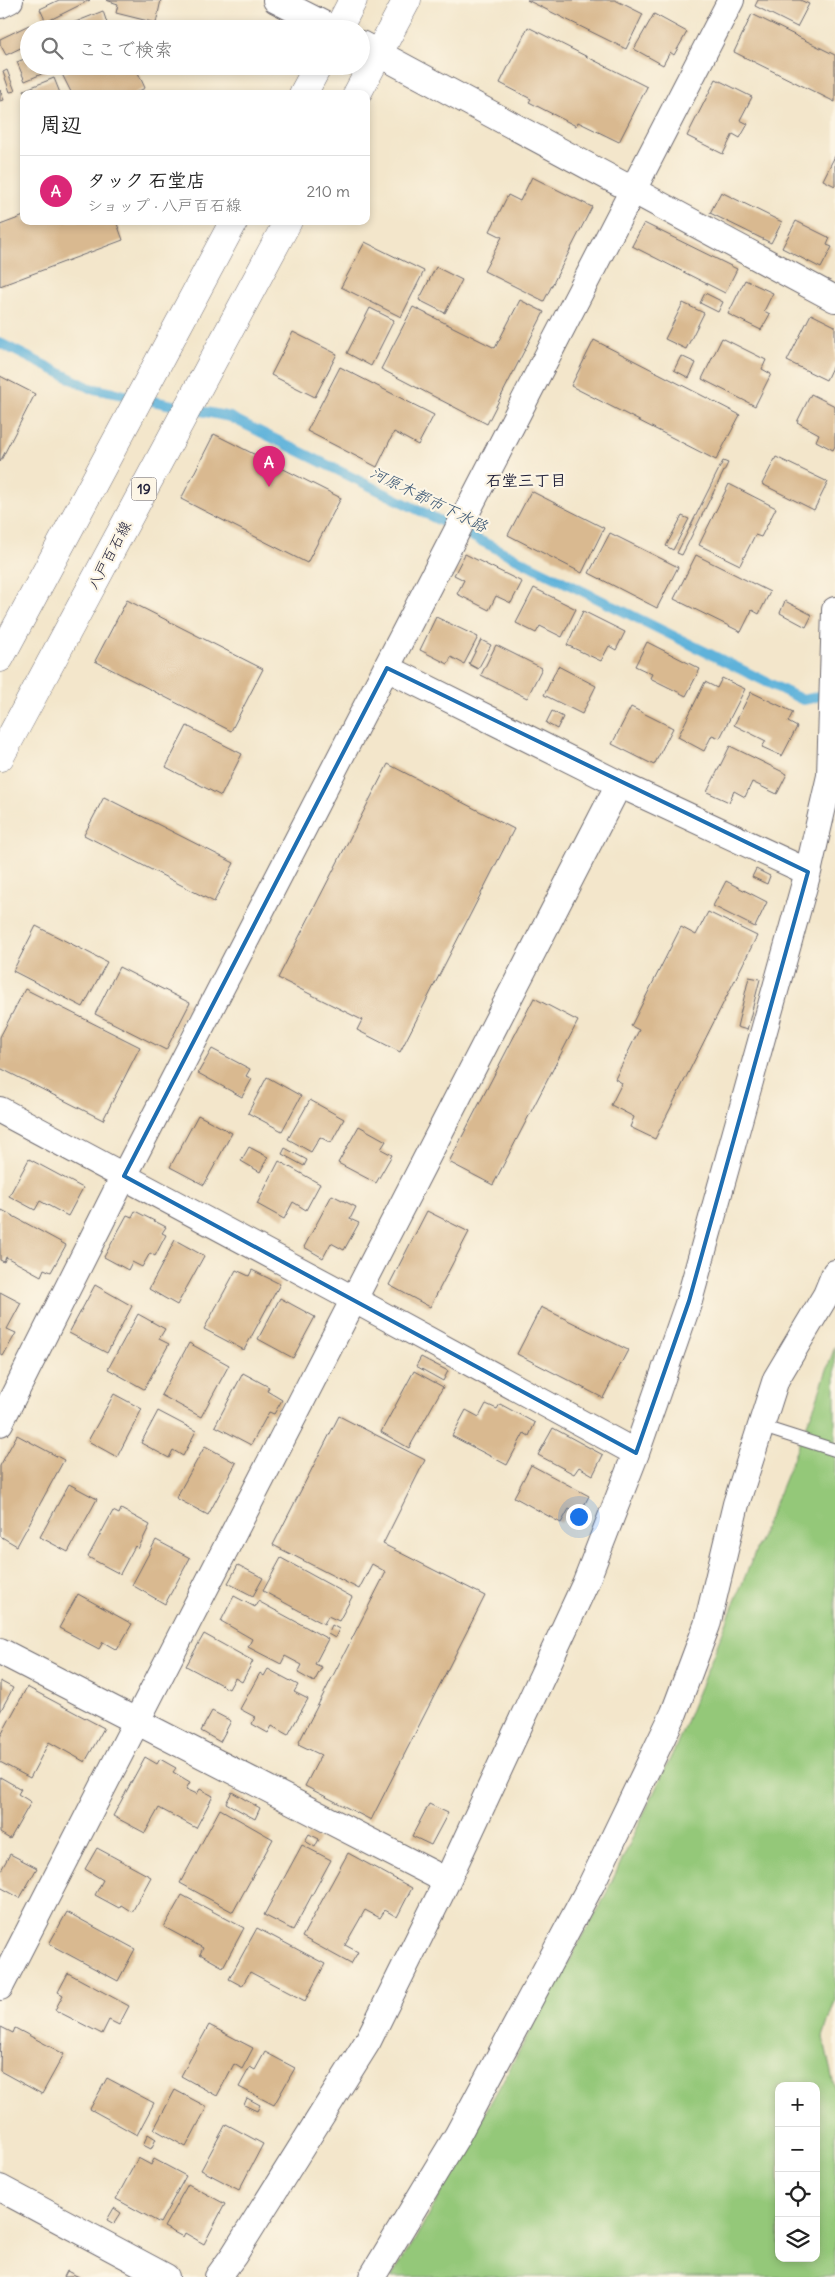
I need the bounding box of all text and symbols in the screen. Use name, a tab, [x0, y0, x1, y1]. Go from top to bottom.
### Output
search box	[20, 20, 370, 75]
icon: search	[38, 34, 66, 62]
text: ここで検索	[78, 37, 173, 61]
text: 周辺	[40, 111, 82, 138]
text: タック 石堂店	[87, 168, 206, 192]
text: A	[51, 181, 61, 201]
text: 210 m	[307, 181, 350, 201]
text: ショップ · 八戸百石線	[87, 195, 242, 215]
pin: A	[253, 446, 285, 487]
water label: 河原木都市下水路	[367, 462, 492, 536]
district label: 石堂三丁目	[486, 470, 566, 490]
road number: 19	[132, 478, 156, 500]
street label: 八戸百石線	[83, 517, 135, 593]
your location	[566, 1504, 592, 1530]
map controls	[775, 2082, 820, 2262]
button: +	[775, 2082, 820, 2127]
button: −	[775, 2127, 820, 2172]
button: locate	[775, 2172, 820, 2217]
button: layers	[775, 2217, 820, 2262]

